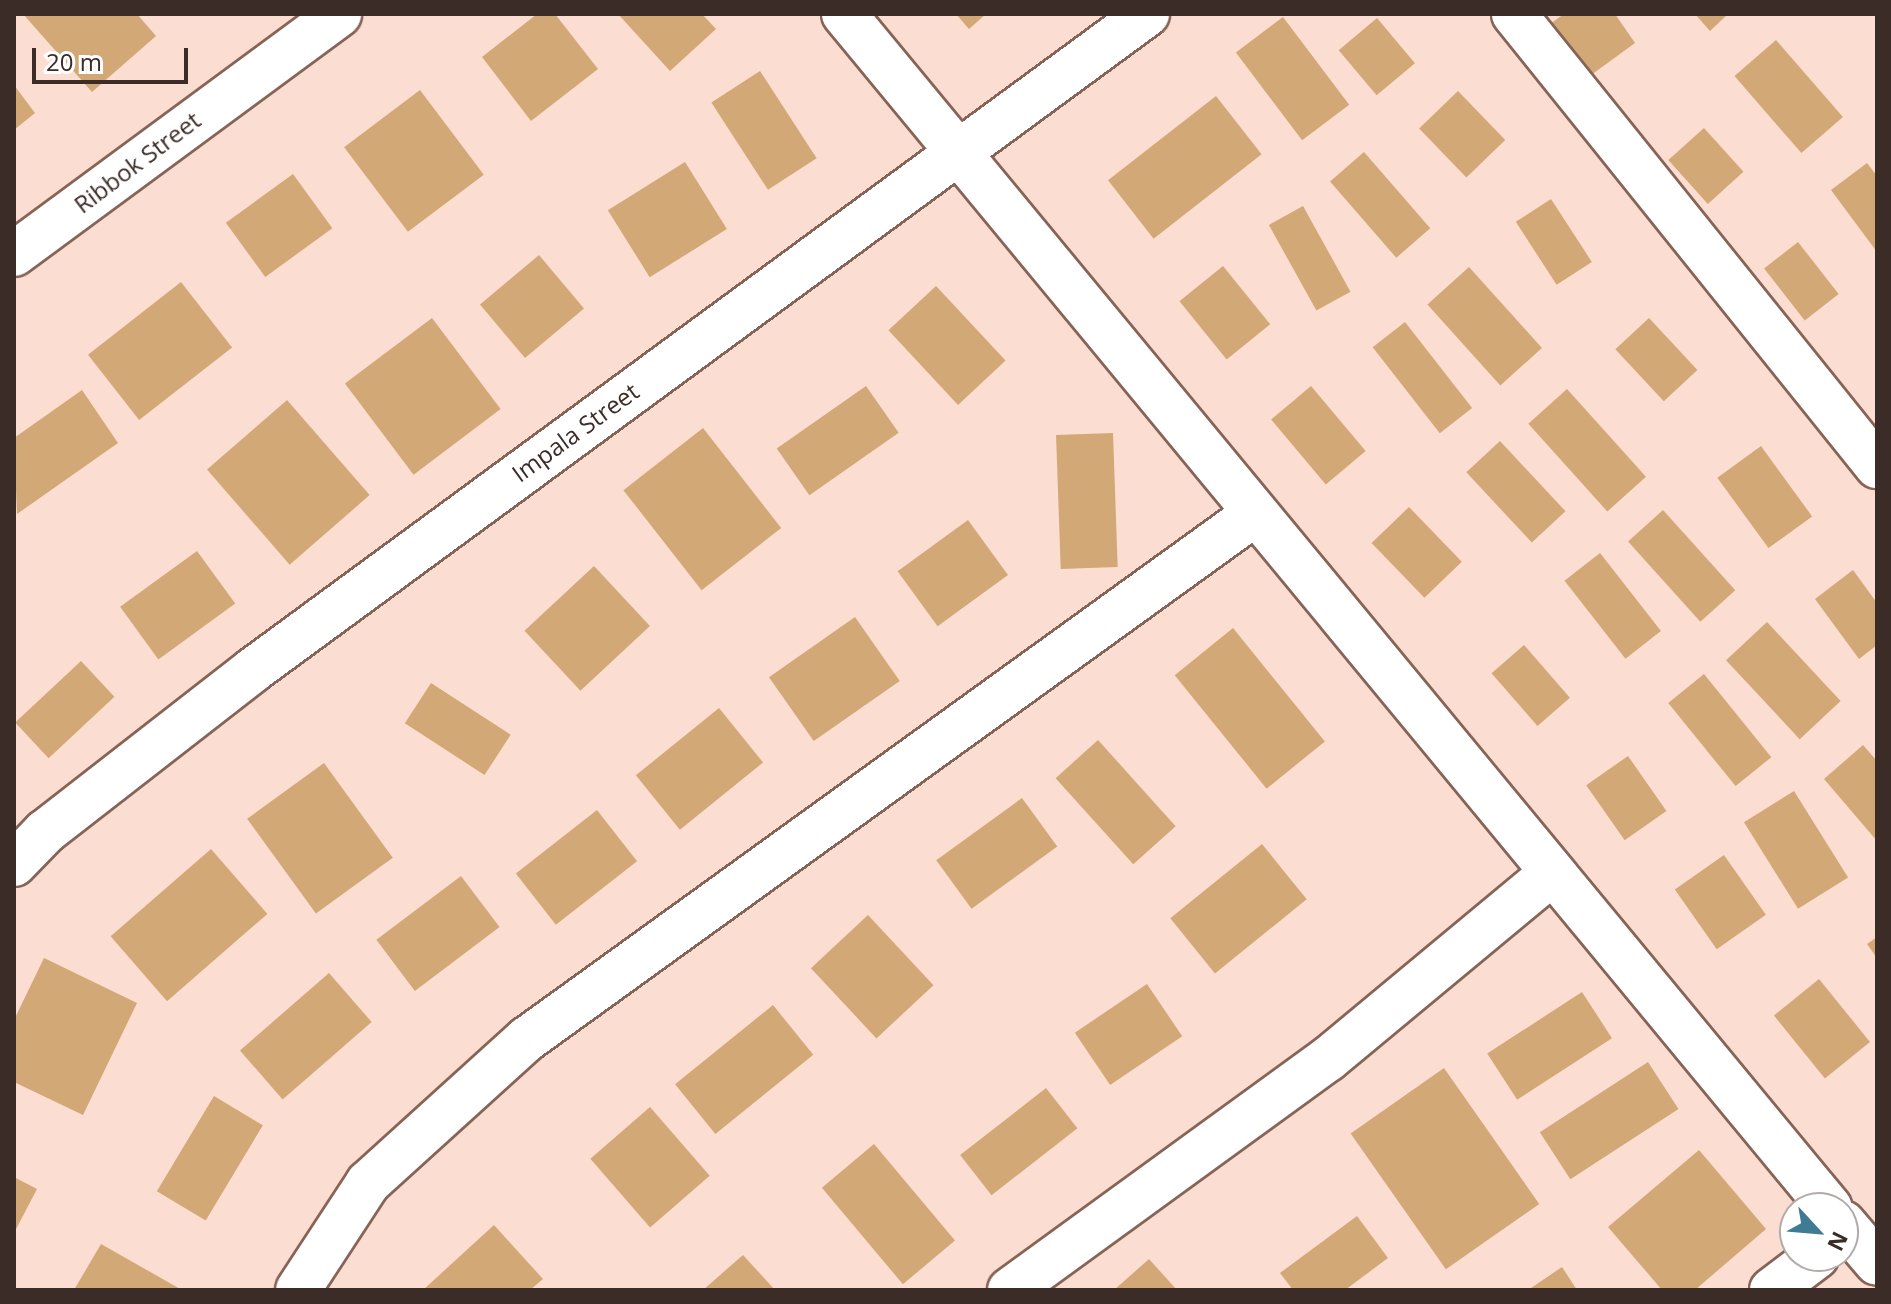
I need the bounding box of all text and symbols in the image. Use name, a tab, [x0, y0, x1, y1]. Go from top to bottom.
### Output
scale bar	[36, 32, 192, 82]
text: 20 m	[46, 45, 102, 78]
street label: Ribbok Street	[68, 105, 206, 219]
street label: Impala Street	[506, 376, 644, 488]
north arrow	[1779, 1192, 1859, 1272]
text: N	[1821, 1227, 1856, 1256]

